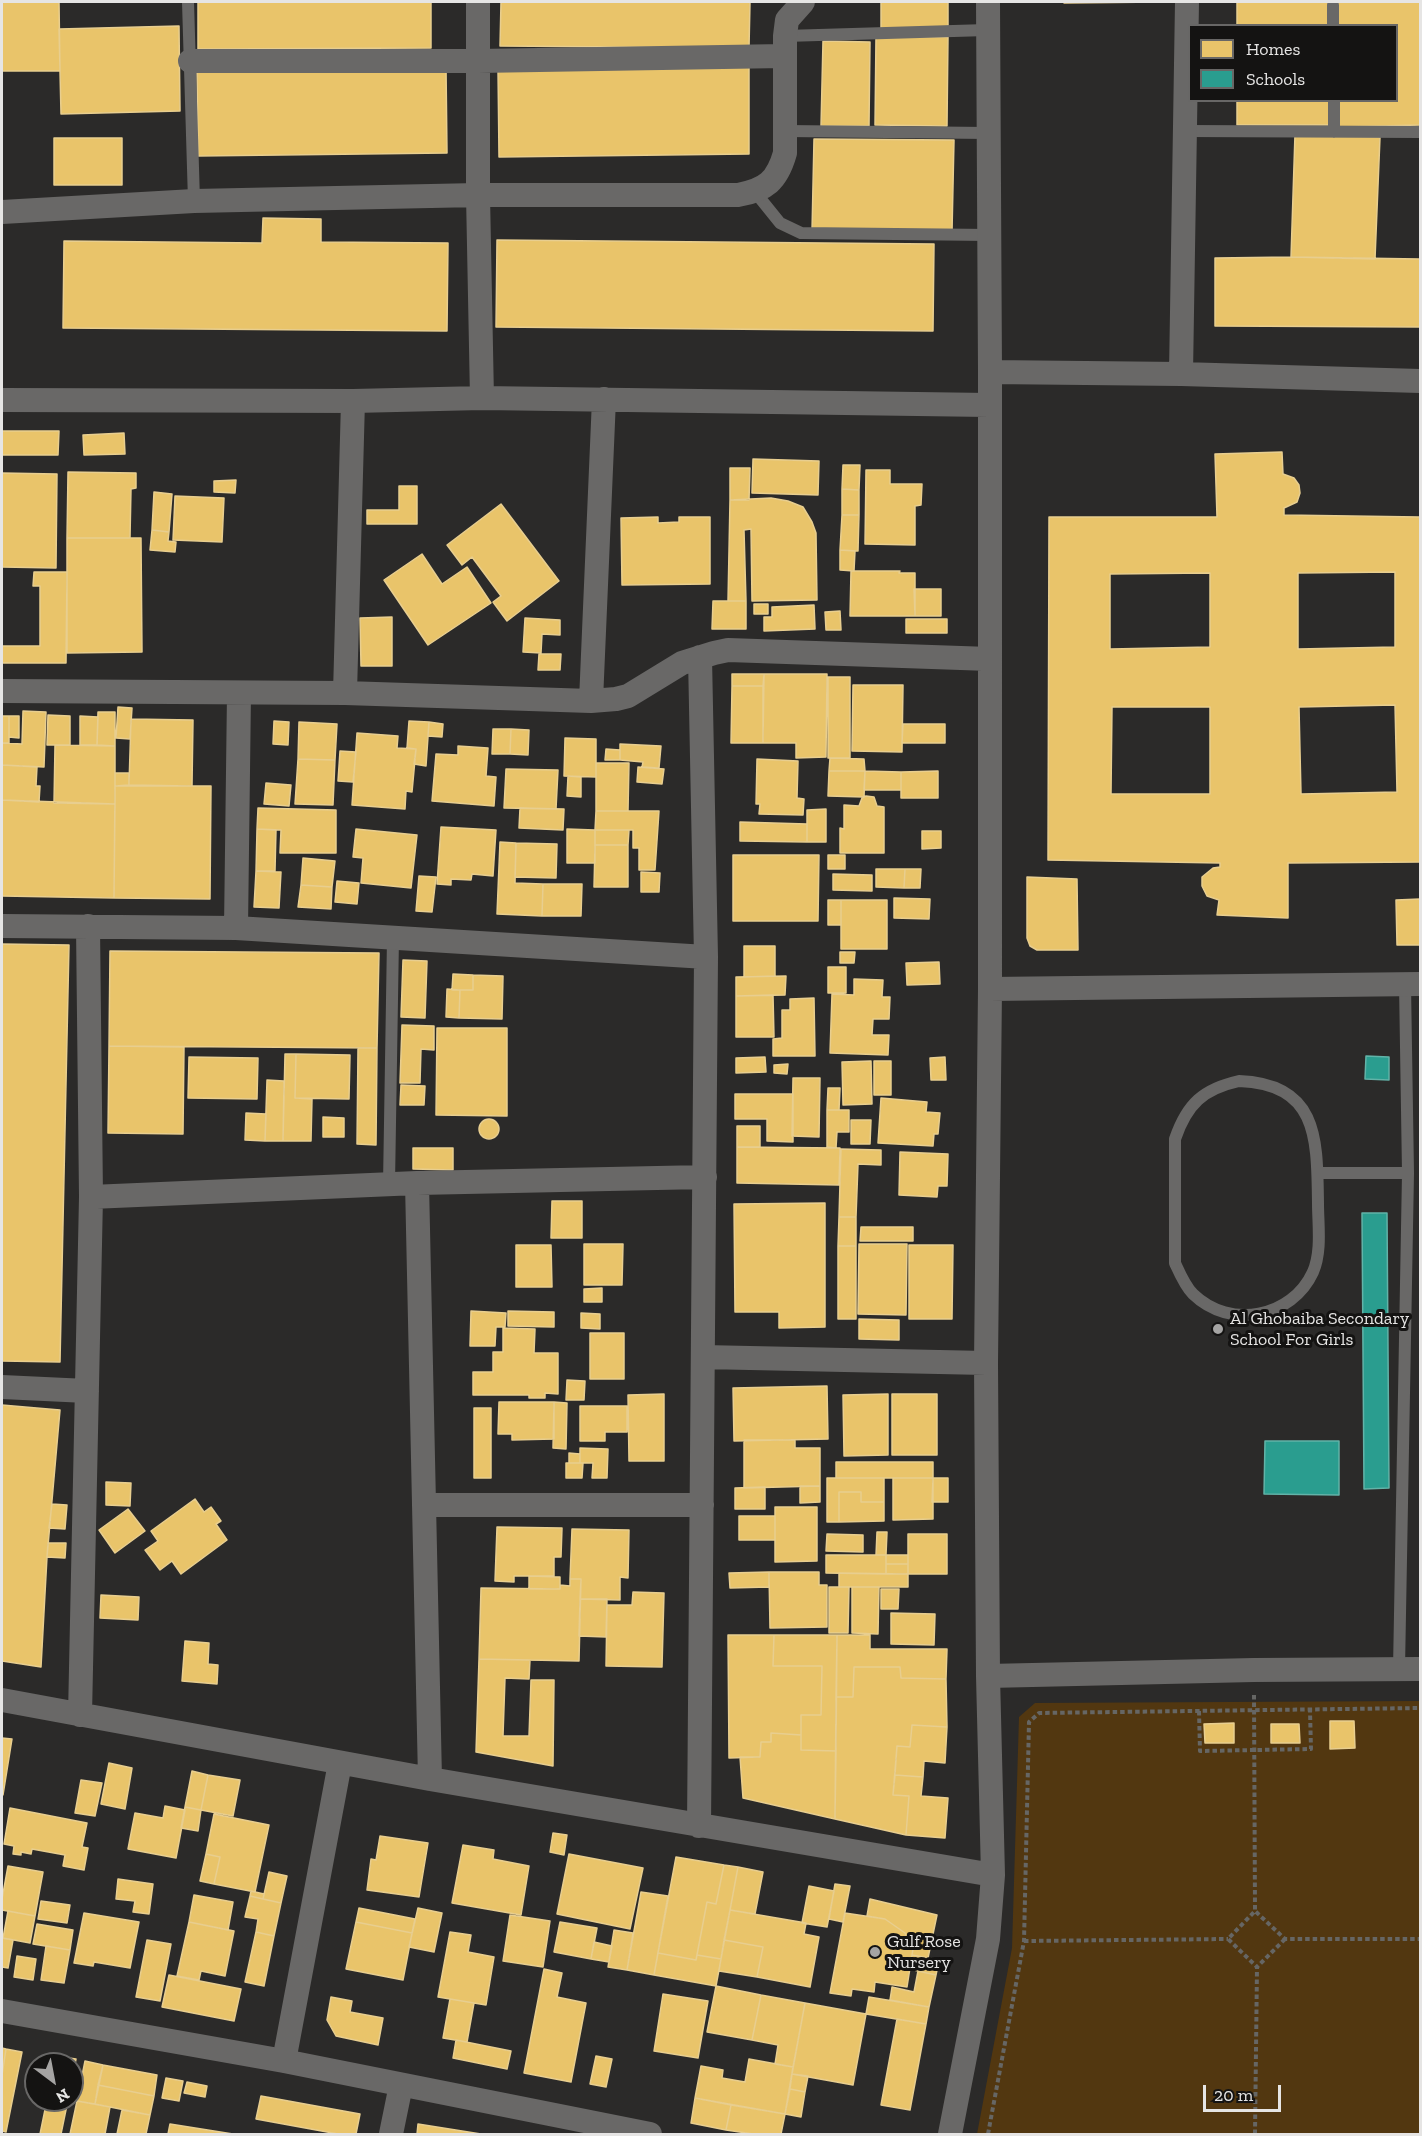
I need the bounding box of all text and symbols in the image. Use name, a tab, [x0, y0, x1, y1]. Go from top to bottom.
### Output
legend	[1188, 24, 1398, 102]
text: Homes	[1246, 38, 1300, 60]
text: Schools	[1246, 68, 1305, 90]
place label: Al Ghobaiba Secondary School For Girls	[1230, 1308, 1409, 1350]
marker: Al Ghobaiba Secondary School For Girls	[1211, 1322, 1225, 1336]
place label: Gulf Rose Nursery	[887, 1931, 961, 1974]
marker: Gulf Rose Nursery	[868, 1945, 882, 1959]
north arrow	[24, 2052, 84, 2112]
scale bar	[1206, 2073, 1284, 2111]
text: 20 m	[1214, 2084, 1253, 2106]
text: N	[53, 2085, 73, 2107]

